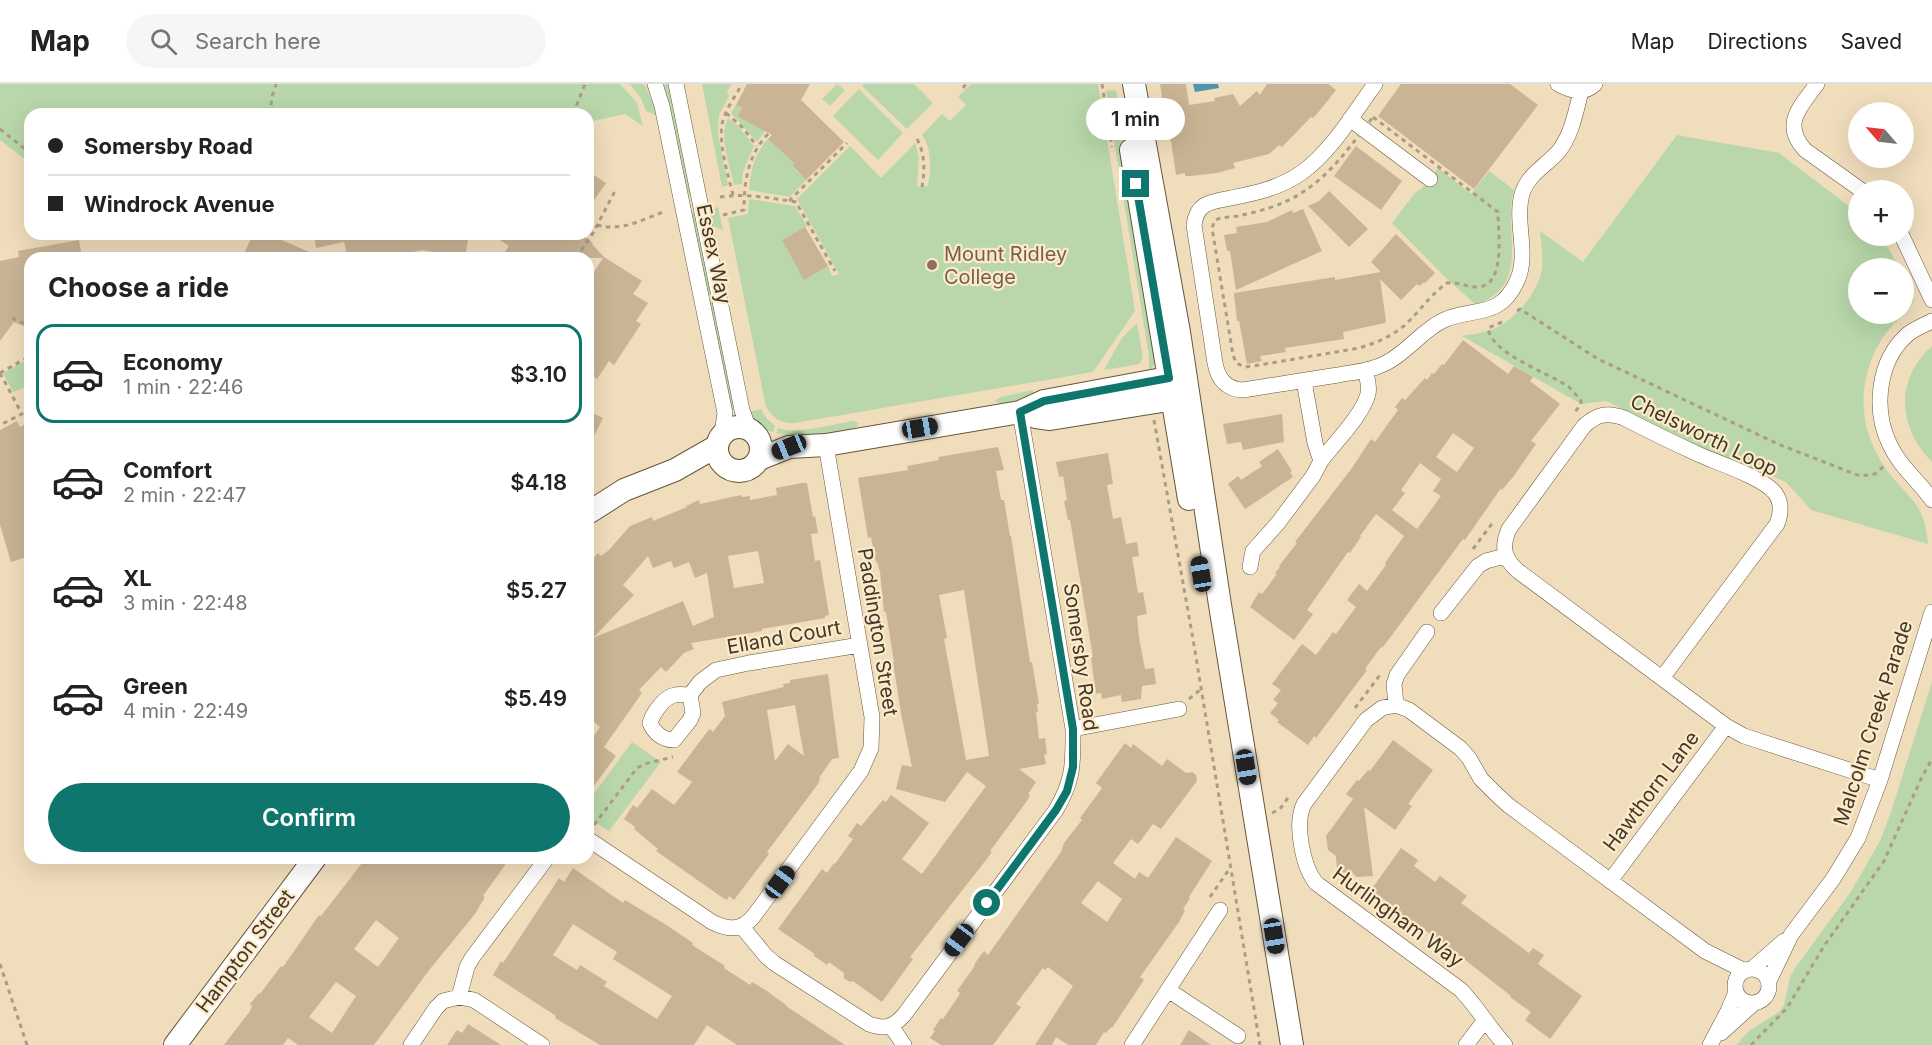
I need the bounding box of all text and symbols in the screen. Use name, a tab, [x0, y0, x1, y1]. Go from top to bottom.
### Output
search box	[126, 14, 546, 68]
text: Map	[30, 24, 90, 58]
icon: search	[147, 25, 180, 58]
text: Search here	[195, 28, 321, 54]
text: Map	[1631, 29, 1674, 54]
text: Directions	[1707, 29, 1808, 54]
text: Saved	[1841, 29, 1902, 54]
callout: 1 min	[1086, 97, 1186, 139]
north arrow	[1848, 102, 1914, 168]
map controls	[1848, 102, 1914, 324]
text: 1 min	[1111, 107, 1160, 131]
text: Somersby Road	[84, 133, 253, 159]
route end	[1122, 170, 1149, 197]
button: +	[1848, 180, 1914, 246]
text: Windrock Avenue	[84, 191, 275, 217]
street label: Essex Way	[692, 202, 736, 306]
place label: Mount Ridley College	[944, 242, 1067, 289]
marker: Mount Ridley College	[925, 258, 939, 272]
button: −	[1848, 258, 1914, 324]
text: Choose a ride	[48, 271, 229, 304]
icon: car	[51, 347, 105, 401]
text: Economy	[123, 349, 223, 375]
text: $3.10	[510, 361, 567, 387]
text: 1 min · 22:46	[123, 375, 243, 399]
street label: Chelsworth Loop	[1626, 389, 1782, 481]
car	[901, 416, 939, 440]
car	[769, 432, 809, 462]
icon: car	[51, 455, 105, 509]
text: Comfort	[123, 457, 212, 483]
text: $4.18	[510, 469, 567, 495]
text: 2 min · 22:47	[123, 483, 246, 507]
street label: Paddington Street	[853, 546, 903, 718]
car	[1189, 555, 1213, 593]
icon: car	[51, 563, 105, 617]
text: XL	[123, 565, 152, 591]
text: $5.27	[506, 577, 567, 603]
street label: Somersby Road	[1059, 582, 1103, 732]
text: 3 min · 22:48	[123, 591, 248, 615]
street label: Elland Court	[725, 615, 843, 659]
street label: Malcolm Creek Parade	[1829, 618, 1917, 828]
icon: car	[51, 671, 105, 725]
text: Green	[123, 673, 188, 699]
text: $5.49	[504, 685, 567, 711]
text: 4 min · 22:49	[123, 699, 248, 723]
street label: Hawthorn Lane	[1598, 726, 1704, 856]
car	[1234, 748, 1258, 786]
button: Confirm	[48, 783, 570, 852]
car	[762, 862, 798, 902]
street label: Hurlingham Way	[1328, 862, 1468, 972]
street label: Hampton Street	[191, 884, 299, 1017]
route start	[973, 889, 1000, 916]
car	[1262, 917, 1286, 955]
car	[941, 920, 977, 960]

